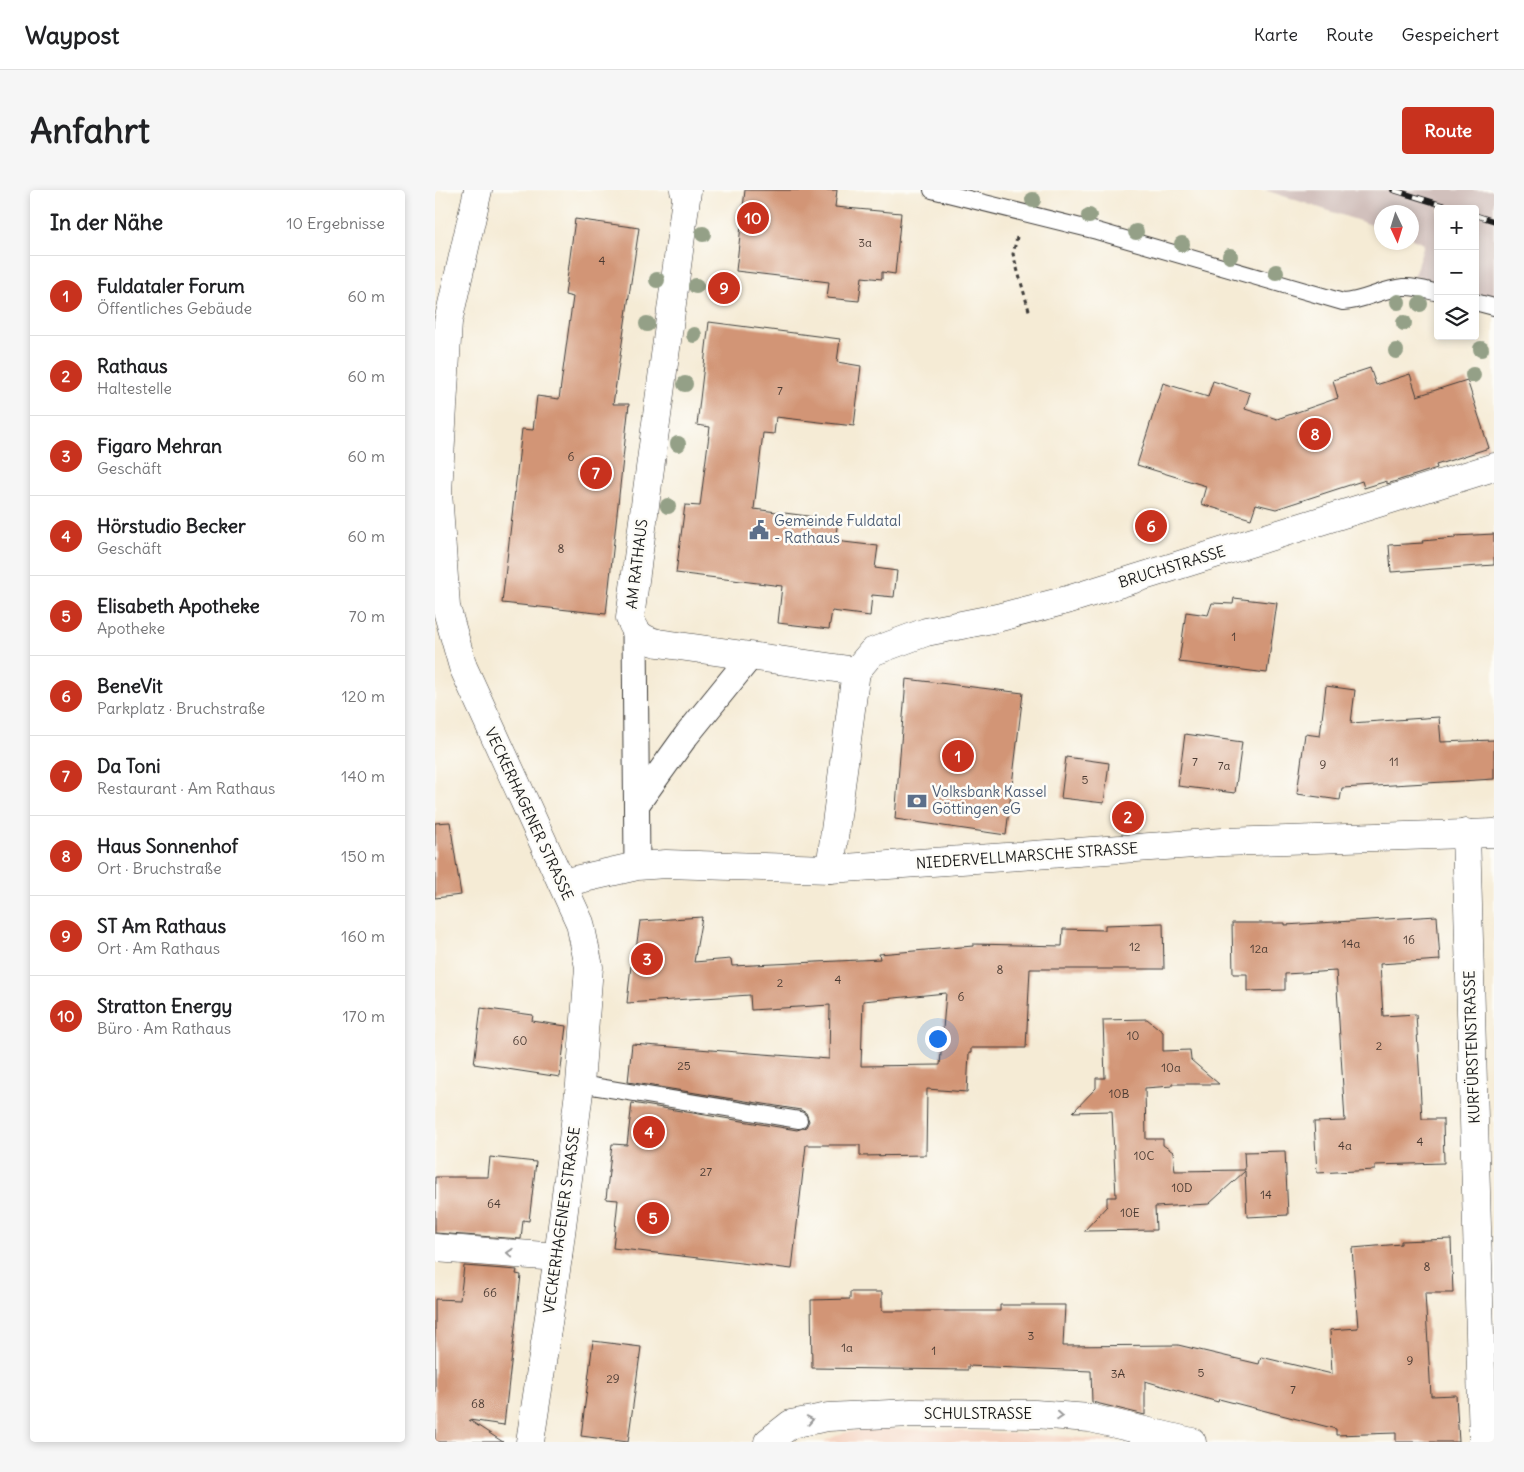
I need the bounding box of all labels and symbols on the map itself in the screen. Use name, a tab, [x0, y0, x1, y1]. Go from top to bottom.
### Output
pin: 10	[737, 199, 769, 237]
north arrow	[1374, 205, 1419, 250]
house number: 3a	[858, 235, 872, 250]
house number: 4	[599, 253, 606, 268]
pin: 9	[708, 269, 740, 307]
house number: 7	[777, 383, 783, 398]
pin: 8	[1299, 415, 1331, 453]
house number: 6	[568, 449, 575, 464]
pin: 7	[580, 454, 612, 492]
pin: 6	[1135, 507, 1167, 545]
place label: Gemeinde Fuldatal - Rathaus	[774, 511, 901, 547]
street label: AM RATHAUS	[622, 518, 651, 610]
public building icon: Gemeinde Fuldatal - Rathaus	[748, 519, 770, 541]
house number: 8	[558, 541, 565, 556]
street label: BRUCHSTRASSE	[1116, 541, 1228, 592]
house number: 1	[1232, 629, 1236, 644]
street label: VECKERHAGENER STRASSE	[481, 724, 578, 903]
pin: 1	[942, 737, 974, 775]
house number: 7	[1192, 754, 1198, 769]
house number: 11	[1389, 754, 1399, 769]
house number: 9	[1320, 757, 1327, 772]
house number: 7a	[1218, 758, 1231, 773]
house number: 5	[1082, 772, 1089, 787]
place label: Volksbank Kassel Göttingen eG	[932, 782, 1047, 818]
bank icon: Volksbank Kassel Göttingen eG	[906, 790, 928, 812]
pin: 2	[1112, 798, 1144, 836]
street label: NIEDERVELLMARSCHE STRASSE	[915, 838, 1139, 873]
house number: 16	[1403, 932, 1415, 947]
house number: 14a	[1342, 936, 1360, 951]
house number: 12	[1129, 939, 1141, 954]
pin: 3	[631, 940, 663, 978]
house number: 12a	[1250, 941, 1268, 956]
house number: 8	[997, 962, 1004, 977]
street label: KURFÜRSTENSTRASSE	[1459, 970, 1484, 1124]
house number: 4	[835, 972, 842, 987]
house number: 2	[777, 975, 784, 990]
house number: 6	[958, 989, 965, 1004]
your location	[925, 1026, 951, 1052]
house number: 10	[1127, 1028, 1139, 1043]
house number: 60	[513, 1033, 528, 1048]
house number: 2	[1376, 1038, 1383, 1053]
house number: 25	[677, 1058, 691, 1073]
house number: 10a	[1161, 1060, 1181, 1075]
house number: 10B	[1109, 1086, 1129, 1101]
pin: 4	[633, 1113, 665, 1151]
street label: VECKERHAGENER STRASSE	[539, 1125, 584, 1315]
house number: 4	[1417, 1134, 1424, 1149]
house number: 4a	[1338, 1138, 1352, 1153]
house number: 10C	[1134, 1148, 1154, 1163]
house number: 27	[700, 1164, 712, 1179]
house number: 10D	[1171, 1180, 1193, 1195]
house number: 14	[1260, 1187, 1272, 1202]
house number: 64	[487, 1196, 501, 1211]
pin: 5	[637, 1199, 669, 1237]
house number: 10E	[1120, 1205, 1140, 1220]
one-way arrow	[505, 1248, 513, 1259]
house number: 8	[1424, 1259, 1431, 1274]
house number: 66	[483, 1285, 497, 1300]
house number: 3	[1028, 1328, 1035, 1343]
house number: 1a	[841, 1340, 853, 1355]
house number: 1	[932, 1343, 936, 1358]
house number: 9	[1407, 1353, 1414, 1368]
house number: 5	[1198, 1365, 1205, 1380]
house number: 3A	[1111, 1366, 1126, 1381]
house number: 29	[606, 1371, 620, 1386]
house number: 7	[1290, 1382, 1296, 1397]
house number: 68	[471, 1396, 485, 1411]
street label: SCHULSTRASSE	[924, 1404, 1032, 1423]
one-way arrow	[1056, 1410, 1064, 1421]
one-way arrow	[806, 1415, 815, 1426]

